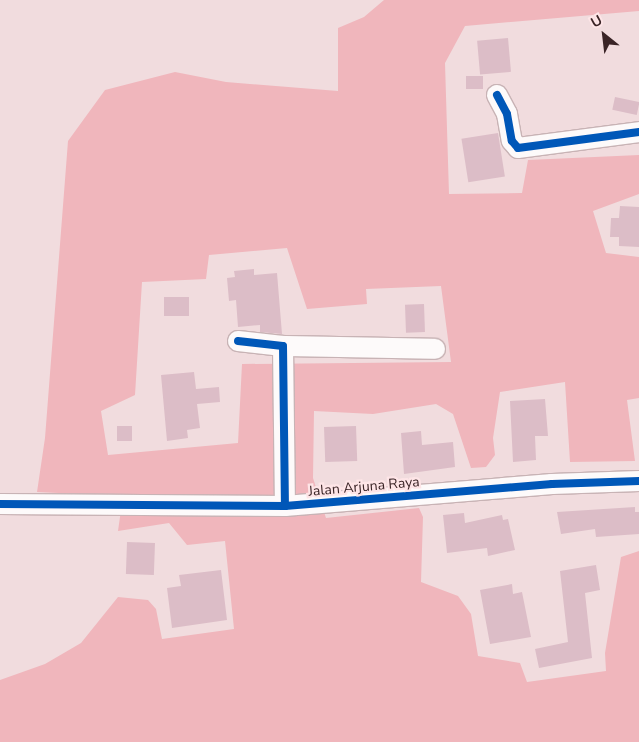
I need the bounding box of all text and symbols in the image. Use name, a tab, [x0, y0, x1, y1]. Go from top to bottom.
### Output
north arrow	[579, 10, 629, 60]
text: U	[587, 11, 606, 32]
street label: Jalan Arjuna Raya	[308, 474, 420, 500]

